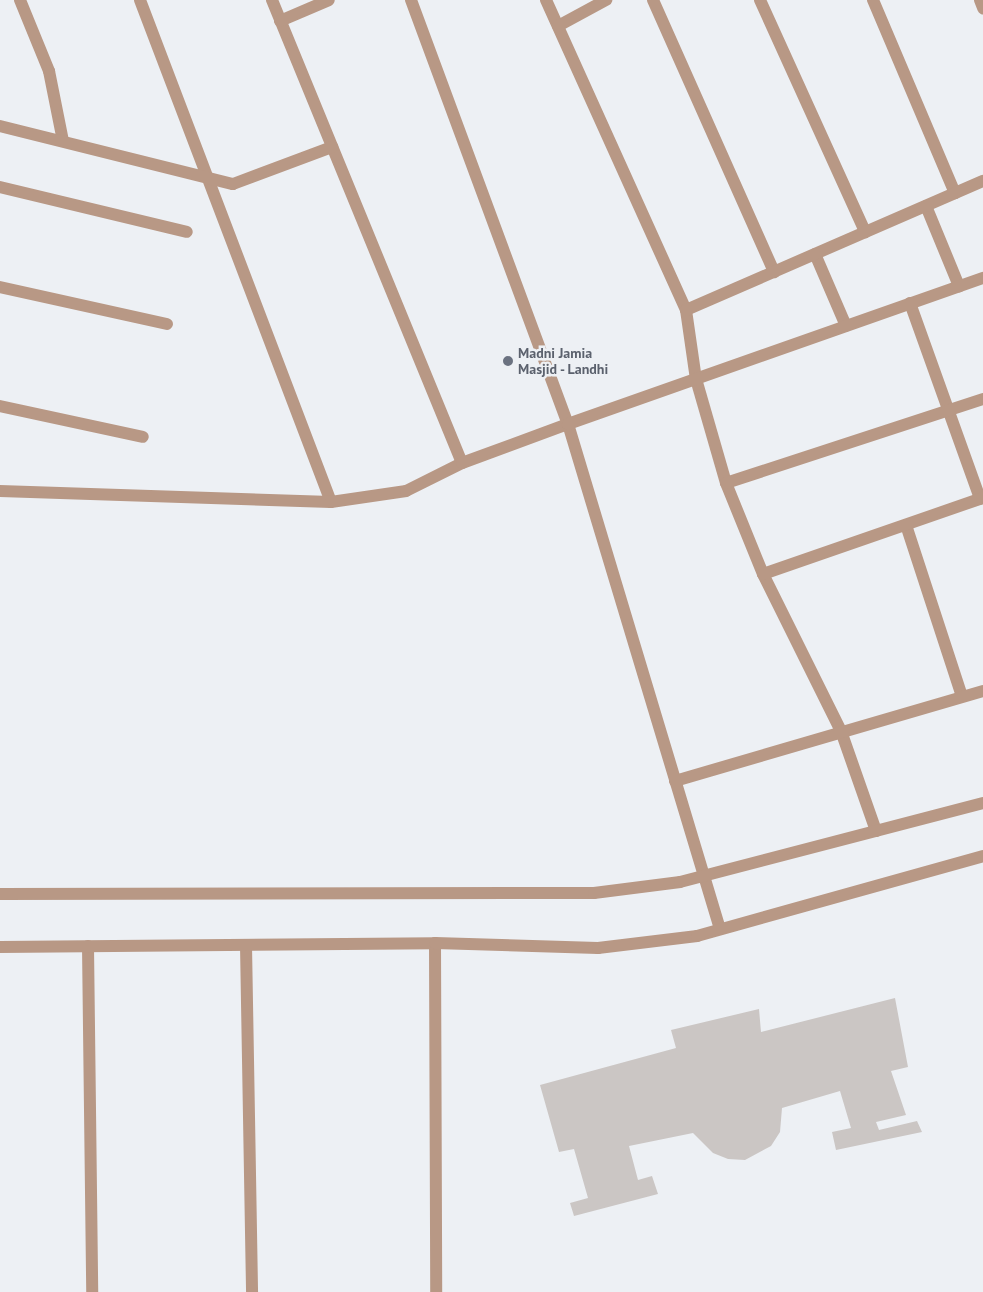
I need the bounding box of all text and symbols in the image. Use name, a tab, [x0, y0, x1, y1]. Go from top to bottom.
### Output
place label: Madni Jamia Masjid - Landhi	[518, 345, 610, 378]
marker: Madni Jamia Masjid - Landhi	[502, 355, 514, 367]

